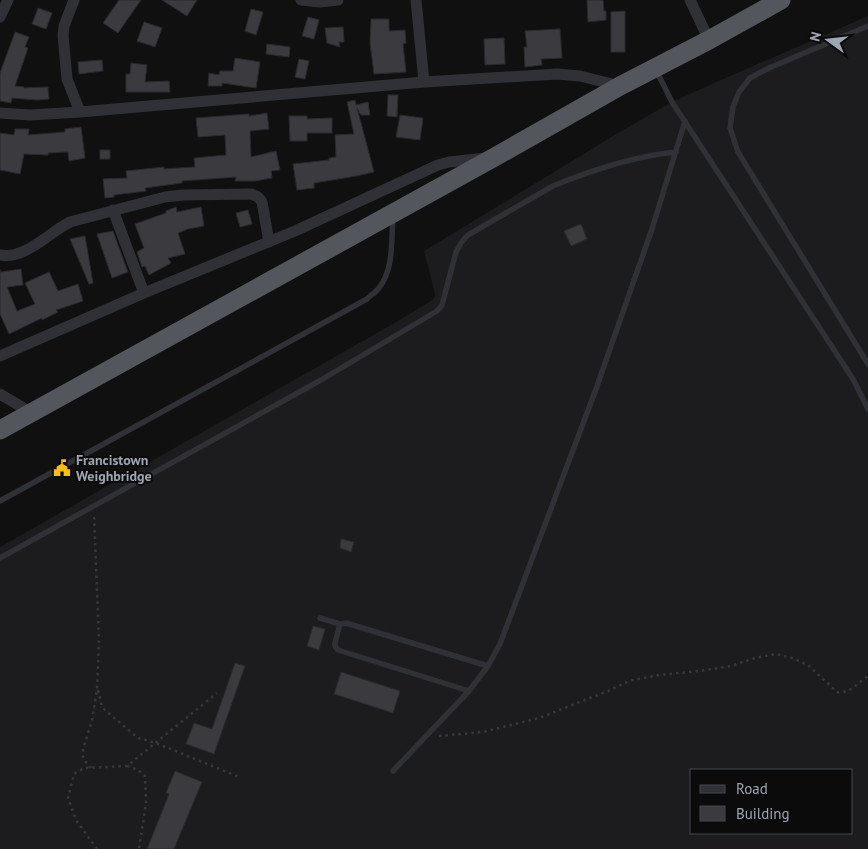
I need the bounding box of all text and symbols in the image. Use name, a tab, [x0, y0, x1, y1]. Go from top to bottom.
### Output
north arrow	[803, 15, 853, 65]
text: N	[806, 30, 825, 43]
place label: Francistown Weighbridge	[76, 451, 152, 485]
public building icon: Francistown Weighbridge	[52, 458, 72, 478]
legend	[690, 769, 853, 834]
text: Road	[736, 779, 768, 798]
text: Building	[736, 804, 790, 823]

